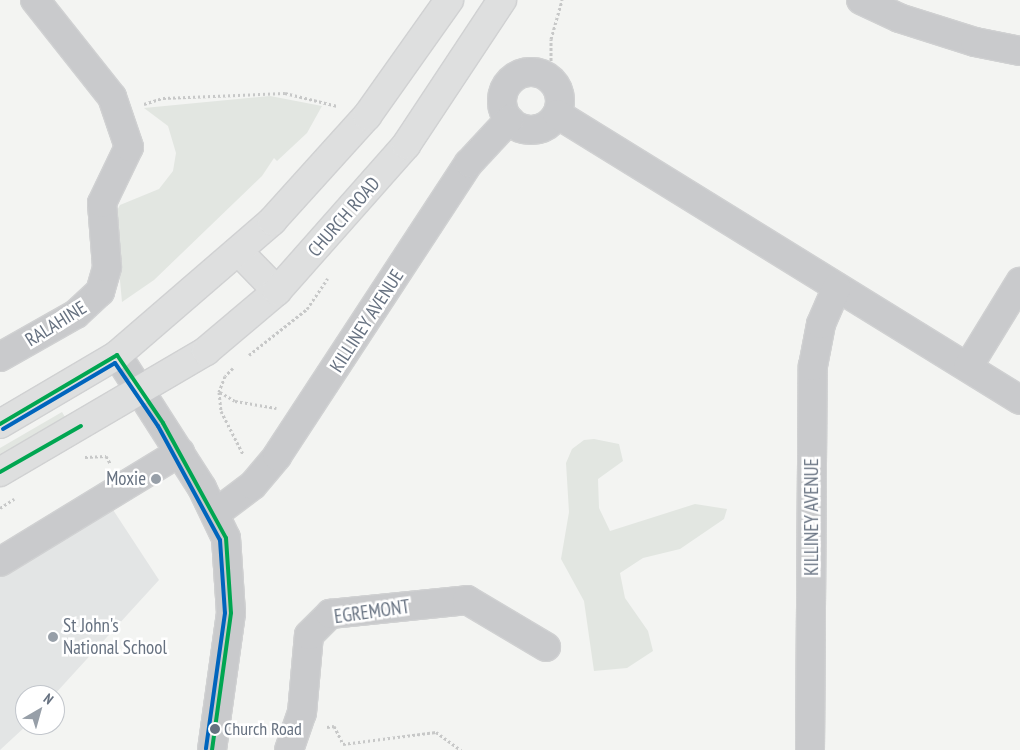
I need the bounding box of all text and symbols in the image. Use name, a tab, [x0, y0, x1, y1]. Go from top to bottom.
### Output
street label: CHURCH ROAD	[303, 173, 385, 261]
street label: KILLINEY AVENUE	[325, 265, 409, 377]
street label: RALAHINE	[21, 296, 91, 352]
street label: KILLINEY AVENUE	[801, 458, 823, 576]
place label: Moxie	[106, 468, 146, 490]
marker: Moxie	[150, 473, 162, 485]
street label: EGREMONT	[333, 595, 411, 629]
place label: St John's National School	[63, 615, 167, 659]
marker: St John's National School	[47, 631, 59, 643]
north arrow	[15, 685, 65, 735]
text: N	[40, 690, 57, 708]
place label: Church Road	[224, 718, 302, 740]
marker: Church Road	[210, 724, 220, 734]

